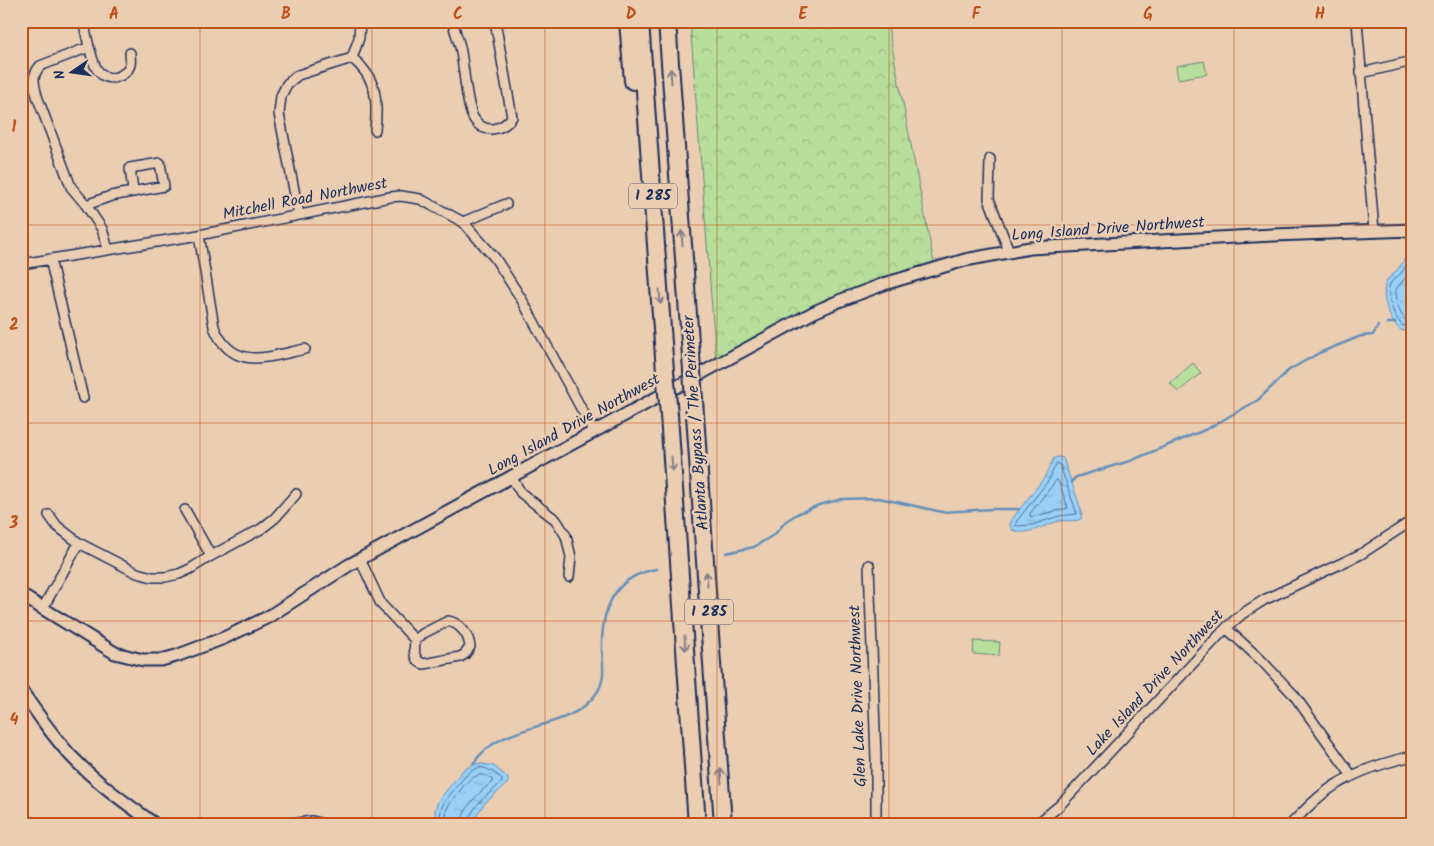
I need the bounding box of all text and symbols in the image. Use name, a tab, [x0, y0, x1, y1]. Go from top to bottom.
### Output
text: A	[109, 2, 119, 27]
text: B	[281, 2, 291, 27]
text: C	[453, 2, 463, 27]
text: D	[626, 2, 637, 27]
text: E	[799, 2, 809, 27]
text: F	[972, 2, 982, 27]
text: G	[1143, 2, 1153, 27]
text: H	[1315, 2, 1325, 27]
north arrow	[48, 48, 98, 98]
text: N	[49, 68, 72, 81]
one-way arrow	[666, 68, 675, 84]
text: 1	[12, 115, 17, 140]
street label: Mitchell Road Northwest	[220, 171, 390, 227]
road number: I 285	[629, 184, 677, 208]
street label: Long Island Drive Northwest	[1011, 210, 1206, 248]
one-way arrow	[678, 230, 687, 246]
one-way arrow	[655, 289, 664, 305]
text: 2	[9, 313, 19, 338]
street label: Atlanta Bypass / The Perimeter	[676, 313, 716, 531]
street label: Long Island Drive Northwest	[483, 367, 665, 483]
one-way arrow	[667, 455, 677, 471]
text: 3	[9, 511, 19, 536]
one-way arrow	[702, 571, 712, 587]
road number: I 285	[685, 600, 733, 624]
street label: Glen Lake Drive Northwest	[842, 604, 874, 787]
street label: Lake Island Drive Northwest	[1080, 604, 1230, 762]
one-way arrow	[680, 635, 689, 651]
text: 4	[10, 708, 19, 733]
one-way arrow	[716, 768, 725, 784]

